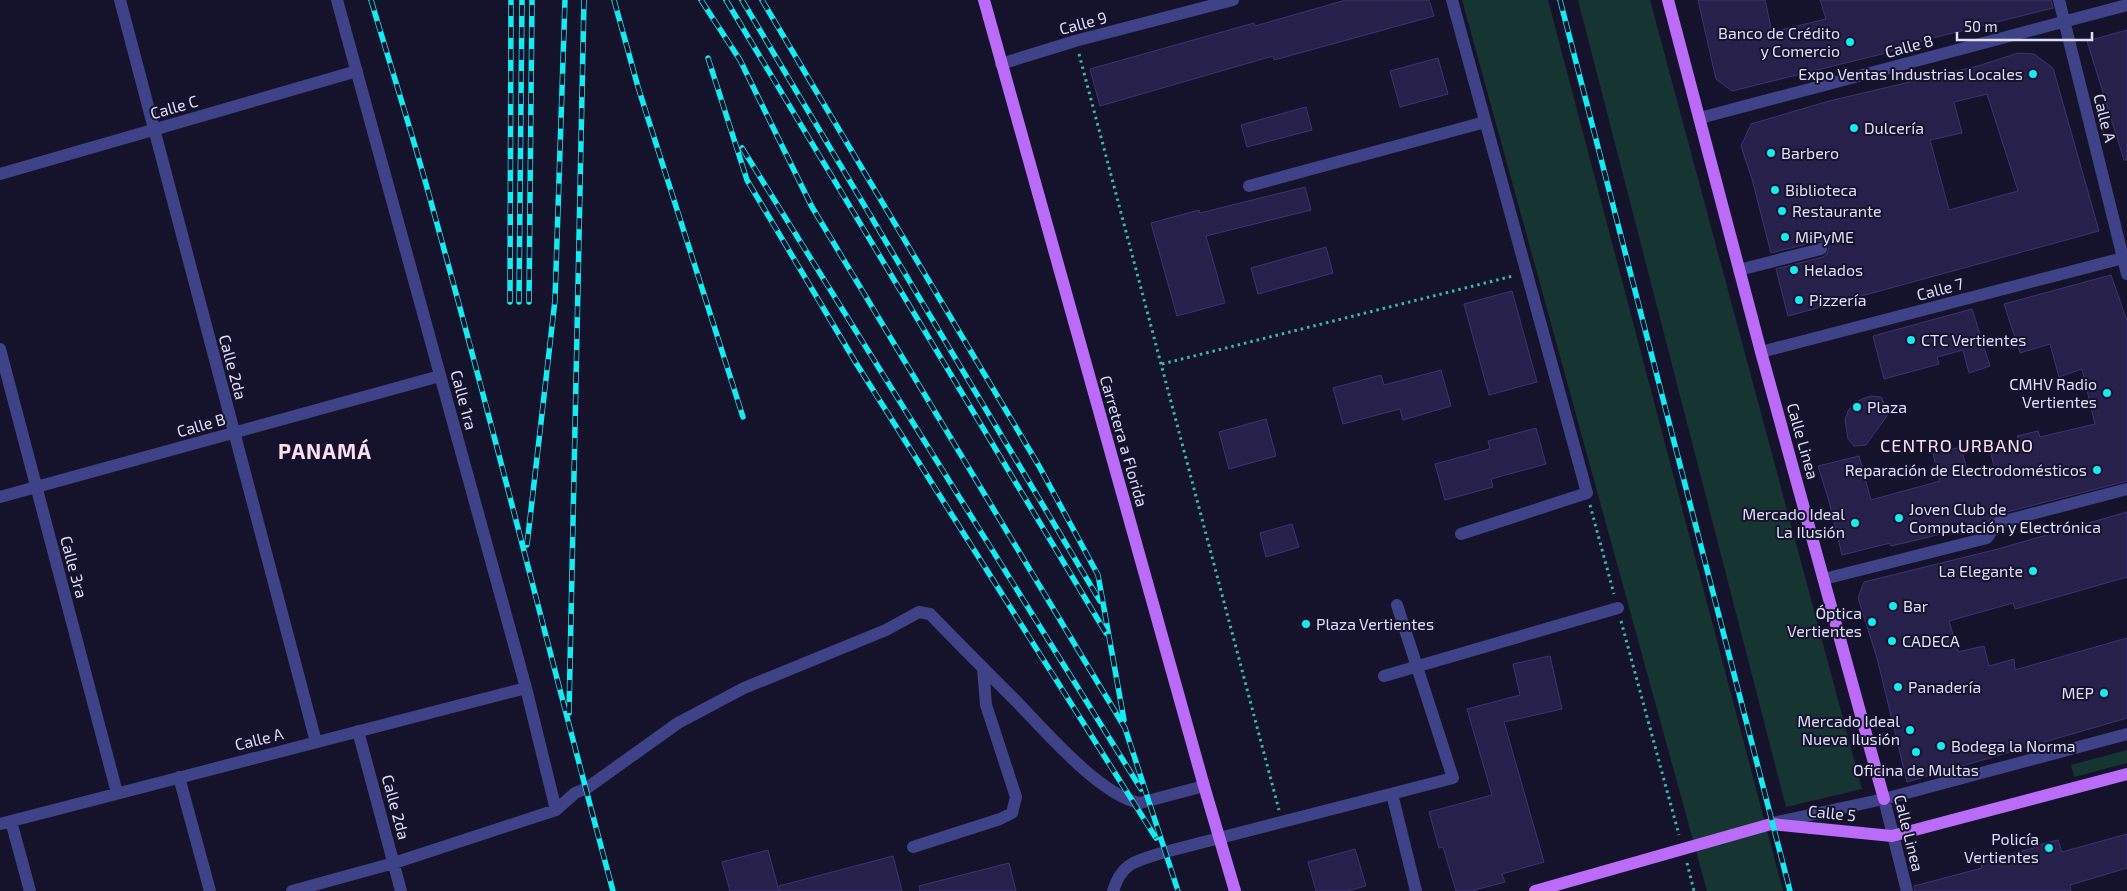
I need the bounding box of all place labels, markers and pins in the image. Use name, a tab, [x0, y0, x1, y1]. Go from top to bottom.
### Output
place label: Banco de Crédito y Comercio	[1718, 23, 1840, 60]
marker: Banco de Crédito y Comercio	[1844, 36, 1856, 48]
place label: Expo Ventas Industrias Locales	[1798, 64, 2023, 83]
marker: Expo Ventas Industrias Locales	[2027, 68, 2039, 80]
place label: Dulcería	[1864, 118, 1924, 137]
marker: Dulcería	[1848, 122, 1860, 134]
place label: Barbero	[1781, 143, 1839, 162]
marker: Barbero	[1765, 147, 1777, 159]
place label: Biblioteca	[1785, 180, 1857, 199]
marker: Biblioteca	[1769, 184, 1781, 196]
place label: Restaurante	[1792, 201, 1882, 220]
marker: Restaurante	[1776, 205, 1788, 217]
place label: MiPyME	[1795, 227, 1854, 246]
marker: MiPyME	[1779, 231, 1791, 243]
place label: Helados	[1804, 260, 1863, 279]
marker: Helados	[1788, 264, 1800, 276]
place label: Pizzería	[1809, 290, 1867, 309]
marker: Pizzería	[1793, 294, 1805, 306]
place label: CTC Vertientes	[1921, 330, 2026, 349]
marker: CTC Vertientes	[1905, 334, 1917, 346]
place label: CMHV Radio Vertientes	[2009, 374, 2097, 411]
marker: CMHV Radio Vertientes	[2101, 387, 2113, 399]
place label: Plaza	[1867, 397, 1907, 416]
marker: Plaza	[1851, 401, 1863, 413]
place label: Reparación de Electrodomésticos	[1845, 460, 2087, 479]
marker: Reparación de Electrodomésticos	[2091, 464, 2103, 476]
place label: Joven Club de Computación y Electrónica	[1909, 499, 2101, 536]
place label: Mercado Ideal La Ilusión	[1742, 504, 1845, 541]
marker: Joven Club de Computación y Electrónica	[1893, 512, 1905, 524]
marker: Mercado Ideal La Ilusión	[1849, 517, 1861, 529]
place label: La Elegante	[1939, 561, 2023, 580]
marker: La Elegante	[2027, 565, 2039, 577]
place label: Bar	[1903, 596, 1929, 615]
marker: Bar	[1887, 600, 1899, 612]
place label: Óptica Vertientes	[1787, 603, 1862, 640]
place label: Plaza Vertientes	[1316, 614, 1434, 633]
marker: Óptica Vertientes	[1866, 616, 1878, 628]
marker: Plaza Vertientes	[1300, 618, 1312, 630]
place label: CADECA	[1902, 631, 1960, 650]
marker: CADECA	[1886, 635, 1898, 647]
place label: Panadería	[1908, 677, 1981, 696]
marker: Panadería	[1892, 681, 1904, 693]
place label: MEP	[2062, 683, 2094, 702]
marker: MEP	[2098, 687, 2110, 699]
place label: Mercado Ideal Nueva Ilusión	[1797, 711, 1900, 748]
marker: Mercado Ideal Nueva Ilusión	[1904, 724, 1916, 736]
place label: Bodega la Norma	[1951, 736, 2076, 755]
marker: Bodega la Norma	[1935, 740, 1947, 752]
marker: Oficina de Multas	[1910, 746, 1922, 758]
place label: Oficina de Multas	[1853, 760, 1979, 779]
place label: Policía Vertientes	[1964, 829, 2039, 866]
marker: Policía Vertientes	[2043, 842, 2055, 854]

